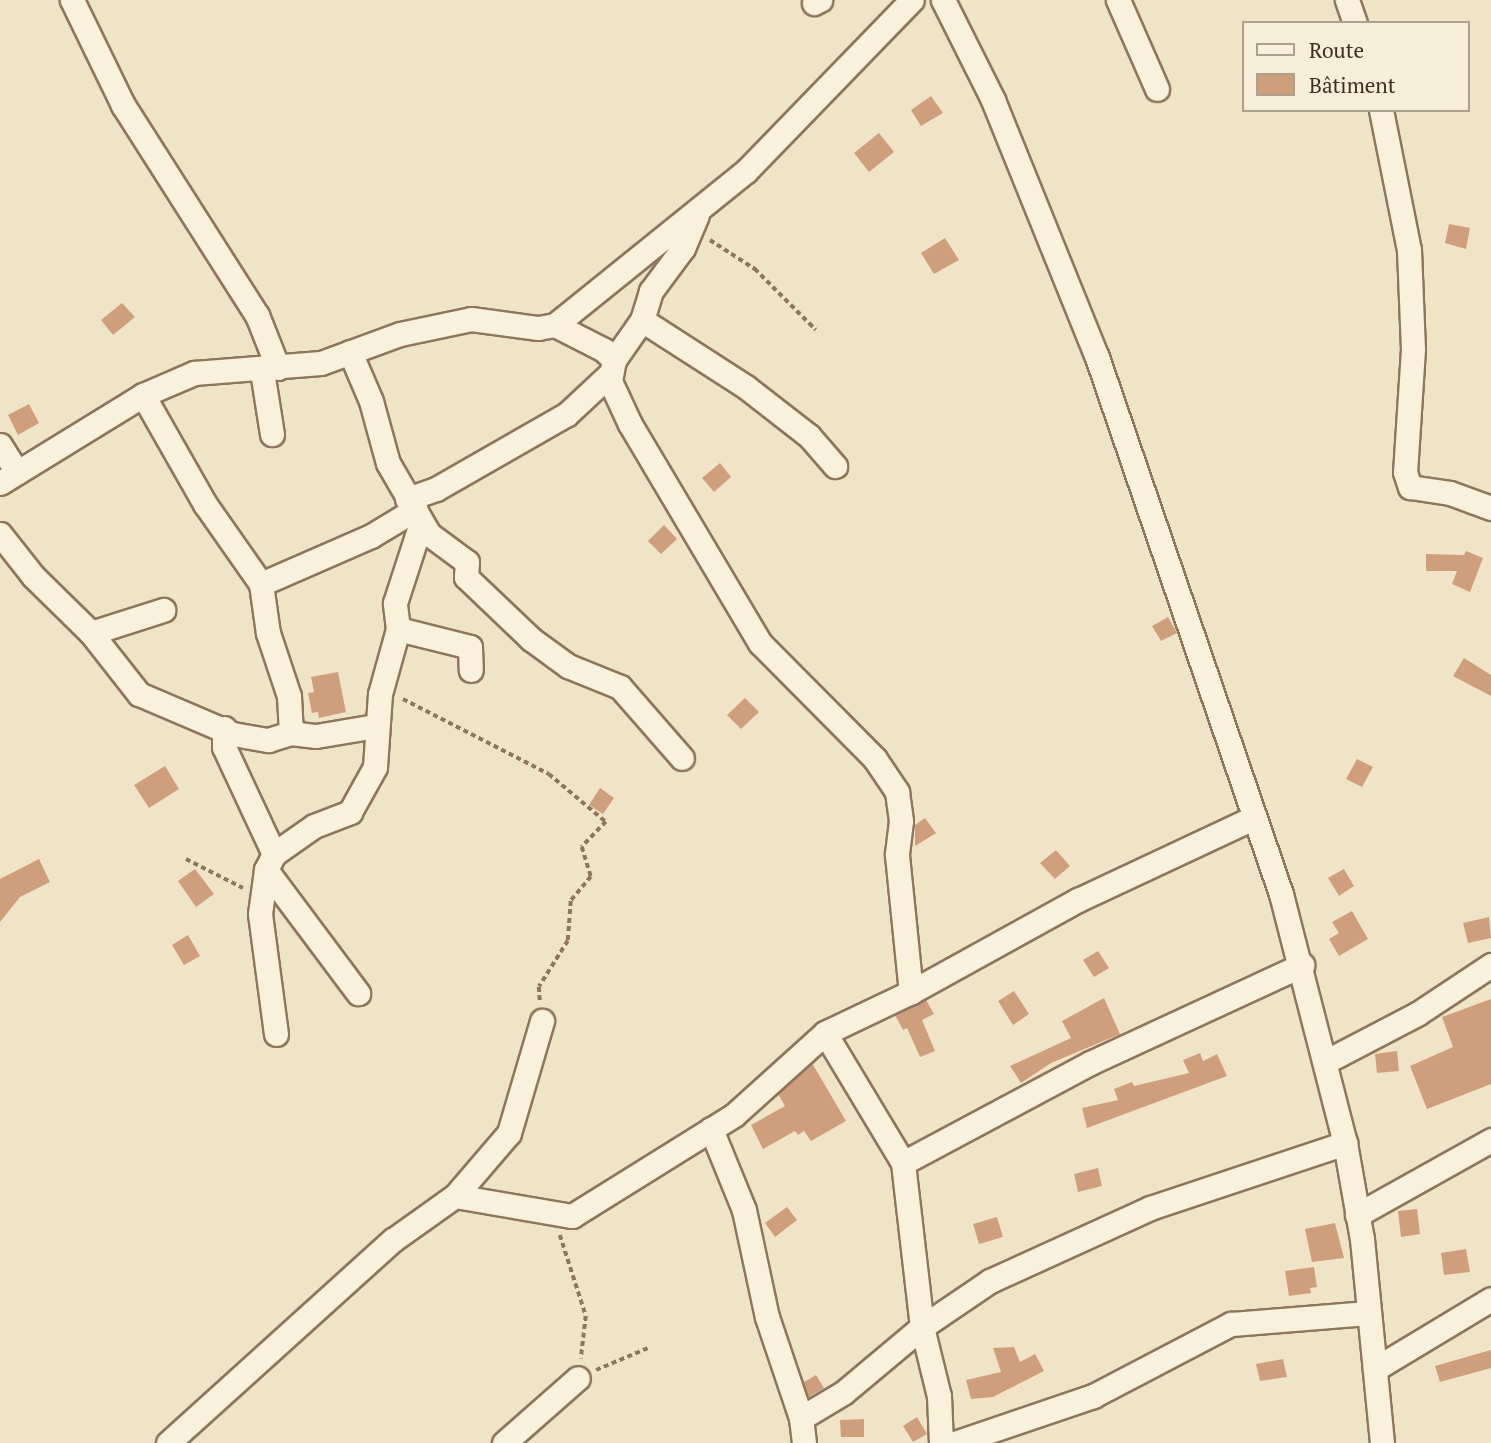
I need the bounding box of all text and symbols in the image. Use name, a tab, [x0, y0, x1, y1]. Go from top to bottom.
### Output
legend	[1242, 21, 1470, 112]
text: Route	[1309, 36, 1364, 64]
text: Bâtiment	[1309, 71, 1396, 99]

